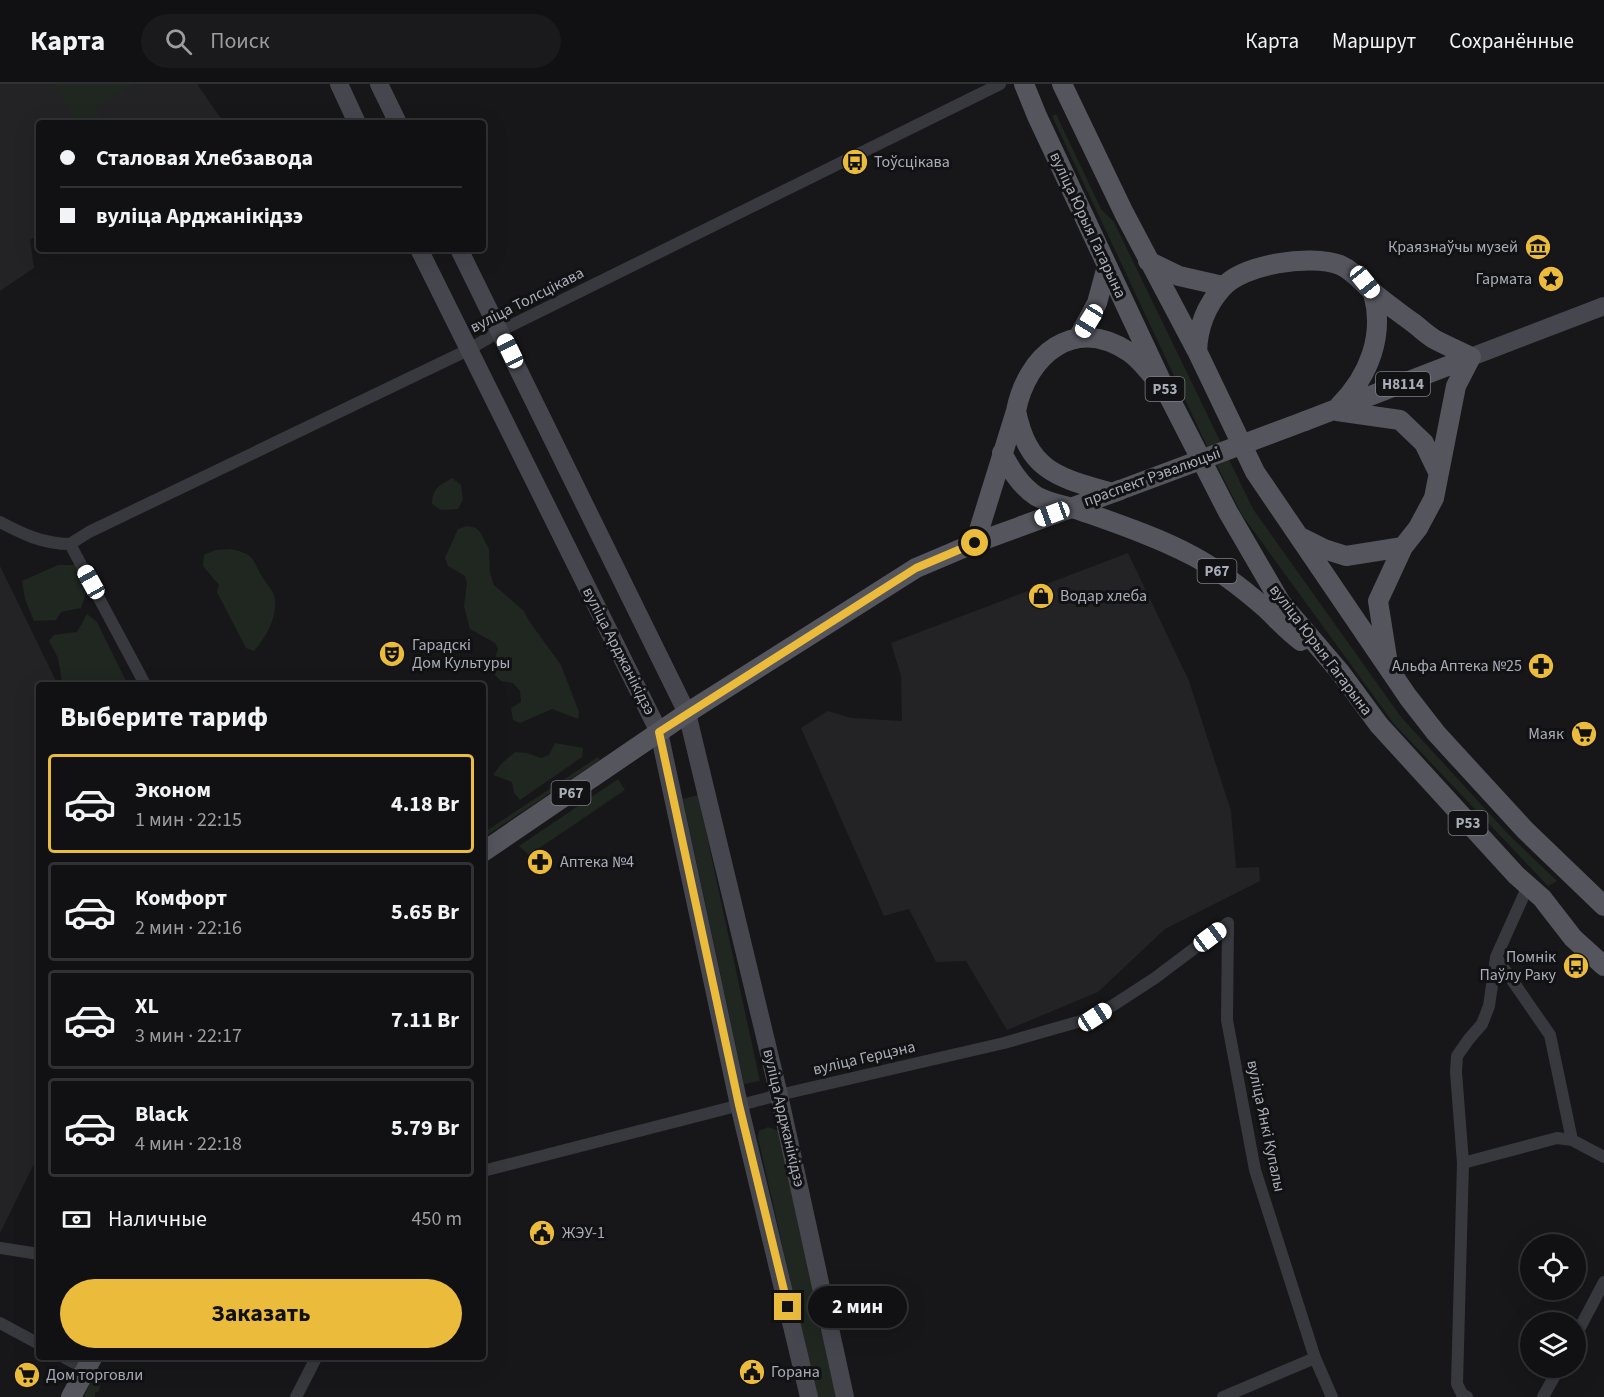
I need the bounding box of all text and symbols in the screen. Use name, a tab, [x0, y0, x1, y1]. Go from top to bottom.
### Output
search box	[141, 14, 561, 68]
text: Карта	[30, 21, 105, 61]
icon: search	[162, 25, 195, 58]
text: Поиск	[210, 25, 270, 57]
text: Карта	[1245, 26, 1299, 56]
text: Маршрут	[1332, 26, 1416, 56]
text: Сохранённые	[1449, 26, 1574, 56]
text: Сталовая Хлебзавода	[96, 142, 313, 174]
bus stop icon: Тоўсцікава	[840, 147, 870, 177]
street label: вуліца Юрыя Гагарына	[1044, 148, 1132, 302]
place label: Тоўсцікава	[874, 151, 950, 173]
text: вуліца Арджанікідзэ	[96, 200, 303, 232]
museum icon: Краязнаўчы музей	[1523, 232, 1553, 262]
place label: Краязнаўчы музей	[1388, 236, 1518, 258]
street label: вуліца Толсцікава	[466, 262, 588, 338]
car	[1347, 262, 1383, 302]
place icon: Гармата	[1536, 264, 1566, 294]
place label: Гармата	[1476, 268, 1532, 290]
car	[1072, 301, 1106, 341]
car	[494, 331, 526, 371]
road number: Н8114	[1376, 372, 1430, 396]
road number: Р53	[1146, 377, 1184, 401]
street label: праспект Рэвалюцыі	[1080, 442, 1224, 512]
car	[1032, 499, 1072, 529]
route start	[961, 529, 988, 556]
road number: Р67	[1198, 559, 1236, 583]
car	[74, 562, 108, 602]
street label: вуліца Юрыя Гагарына	[1264, 580, 1378, 720]
shop icon: Водар хлеба	[1026, 581, 1056, 611]
street label: вуліца Арджанікідзэ	[577, 583, 661, 719]
place label: Водар хлеба	[1060, 585, 1147, 607]
place label: Гарадскі Дом Культуры	[412, 634, 510, 674]
theatre icon: Гарадскі Дом Культуры	[377, 639, 407, 669]
pharmacy icon: Альфа Аптека №25	[1526, 651, 1556, 681]
place label: Альфа Аптека №25	[1392, 655, 1522, 677]
text: Выберите тариф	[60, 698, 268, 737]
supermarket icon: Маяк	[1569, 719, 1599, 749]
place label: Маяк	[1528, 723, 1564, 745]
text: Эконом	[135, 774, 211, 806]
icon: car	[63, 777, 117, 831]
road number: Р67	[552, 781, 590, 805]
text: 4.18 Br	[391, 788, 459, 820]
text: 1 мин · 22:15	[135, 806, 242, 834]
road number: Р53	[1448, 811, 1488, 835]
pharmacy icon: Аптека №4	[525, 847, 555, 877]
place label: Аптека №4	[560, 851, 634, 873]
text: Комфорт	[135, 882, 227, 914]
icon: car	[63, 885, 117, 939]
text: 5.65 Br	[391, 896, 459, 928]
text: 2 мин · 22:16	[135, 914, 242, 942]
car	[1190, 919, 1230, 955]
place label: Помнік Паўлу Раку	[1479, 946, 1557, 986]
bus stop icon: Помнік Паўлу Раку	[1561, 951, 1591, 981]
text: XL	[135, 990, 159, 1022]
icon: car	[63, 993, 117, 1047]
car	[1075, 1000, 1115, 1034]
text: 7.11 Br	[391, 1004, 459, 1036]
text: 3 мин · 22:17	[135, 1022, 242, 1050]
street label: вуліца Герцэна	[811, 1036, 917, 1080]
street label: вуліца Арджанікідзэ	[757, 1047, 811, 1189]
street label: вуліца Янкі Купалы	[1241, 1058, 1291, 1194]
text: Black	[135, 1098, 189, 1130]
icon: car	[63, 1101, 117, 1155]
text: 5.79 Br	[391, 1112, 459, 1144]
text: 4 мин · 22:18	[135, 1130, 242, 1158]
icon: cash	[60, 1203, 93, 1236]
text: Наличные	[108, 1203, 207, 1235]
text: 450 m	[412, 1205, 462, 1233]
public building icon: ЖЭУ-1	[527, 1218, 557, 1248]
place label: ЖЭУ-1	[562, 1222, 605, 1244]
map controls	[1520, 1234, 1586, 1378]
button: locate	[1520, 1234, 1586, 1300]
button: Заказать	[60, 1279, 462, 1348]
callout: 2 мин	[809, 1286, 908, 1328]
route end	[774, 1293, 801, 1320]
text: 2 мин	[832, 1293, 883, 1321]
button: layers	[1520, 1312, 1586, 1378]
public building icon: Горана	[737, 1357, 767, 1387]
supermarket icon: Дом торговли	[12, 1360, 42, 1390]
place label: Горана	[771, 1361, 820, 1383]
place label: Дом торговли	[46, 1364, 143, 1386]

